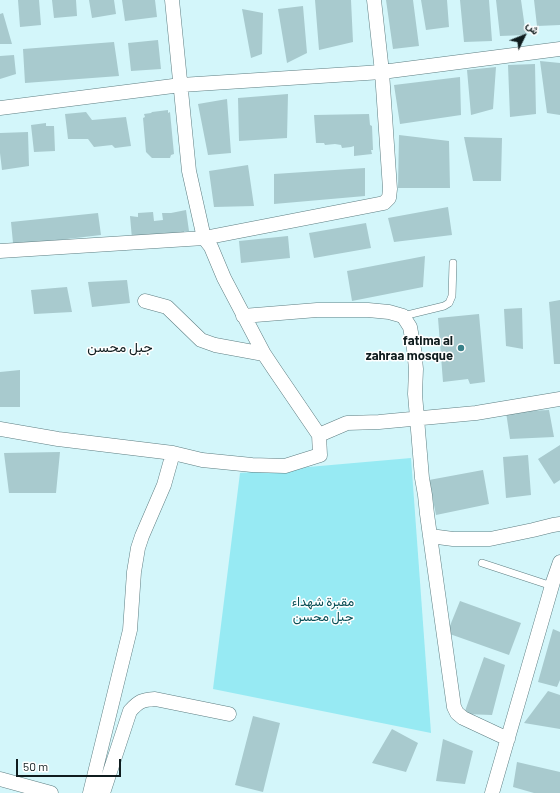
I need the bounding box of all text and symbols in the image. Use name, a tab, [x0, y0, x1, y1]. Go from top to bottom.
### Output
north arrow	[504, 16, 544, 56]
text: ش	[524, 18, 542, 37]
place label: fatima al zahraa mosque	[366, 333, 453, 364]
district label: جبل محسن	[87, 339, 153, 355]
marker: fatima al zahraa mosque	[456, 343, 466, 353]
park label: مقبرة شهداء جبل محسن	[292, 594, 354, 625]
scale bar	[18, 751, 123, 777]
text: 50 m	[23, 759, 48, 773]

